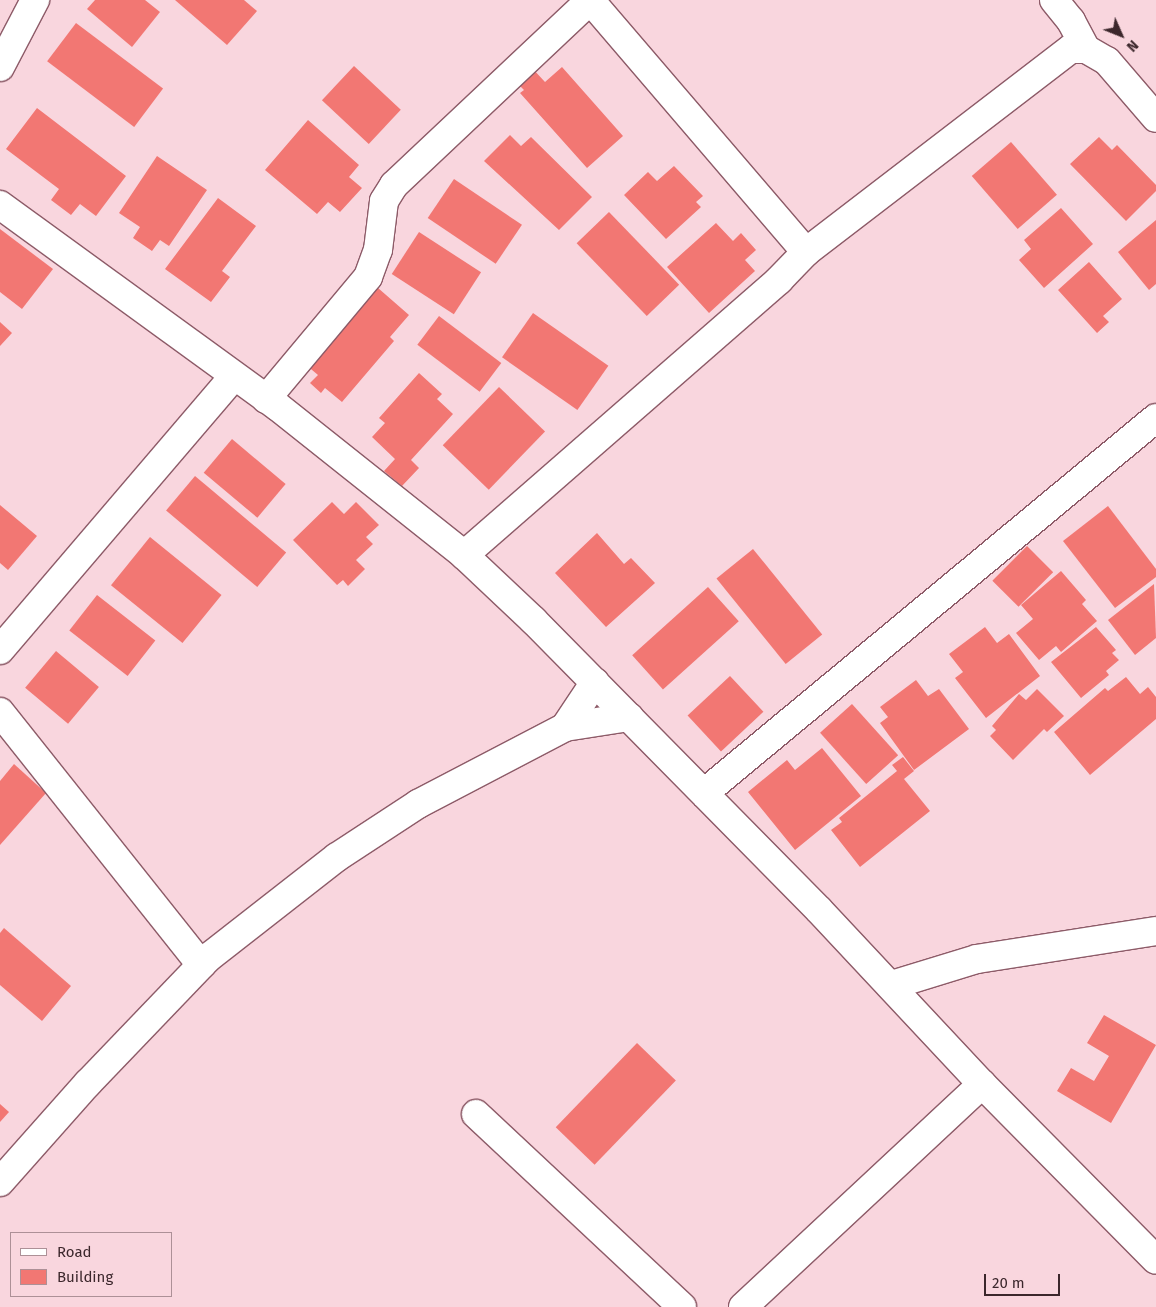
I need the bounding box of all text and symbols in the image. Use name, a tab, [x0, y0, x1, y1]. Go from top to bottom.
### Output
north arrow	[1096, 10, 1146, 60]
text: N	[1123, 37, 1141, 55]
legend	[10, 1232, 172, 1297]
text: Road	[57, 1243, 92, 1261]
scale bar	[986, 1264, 1062, 1296]
text: Building	[57, 1268, 113, 1286]
text: 20 m	[992, 1274, 1025, 1292]

